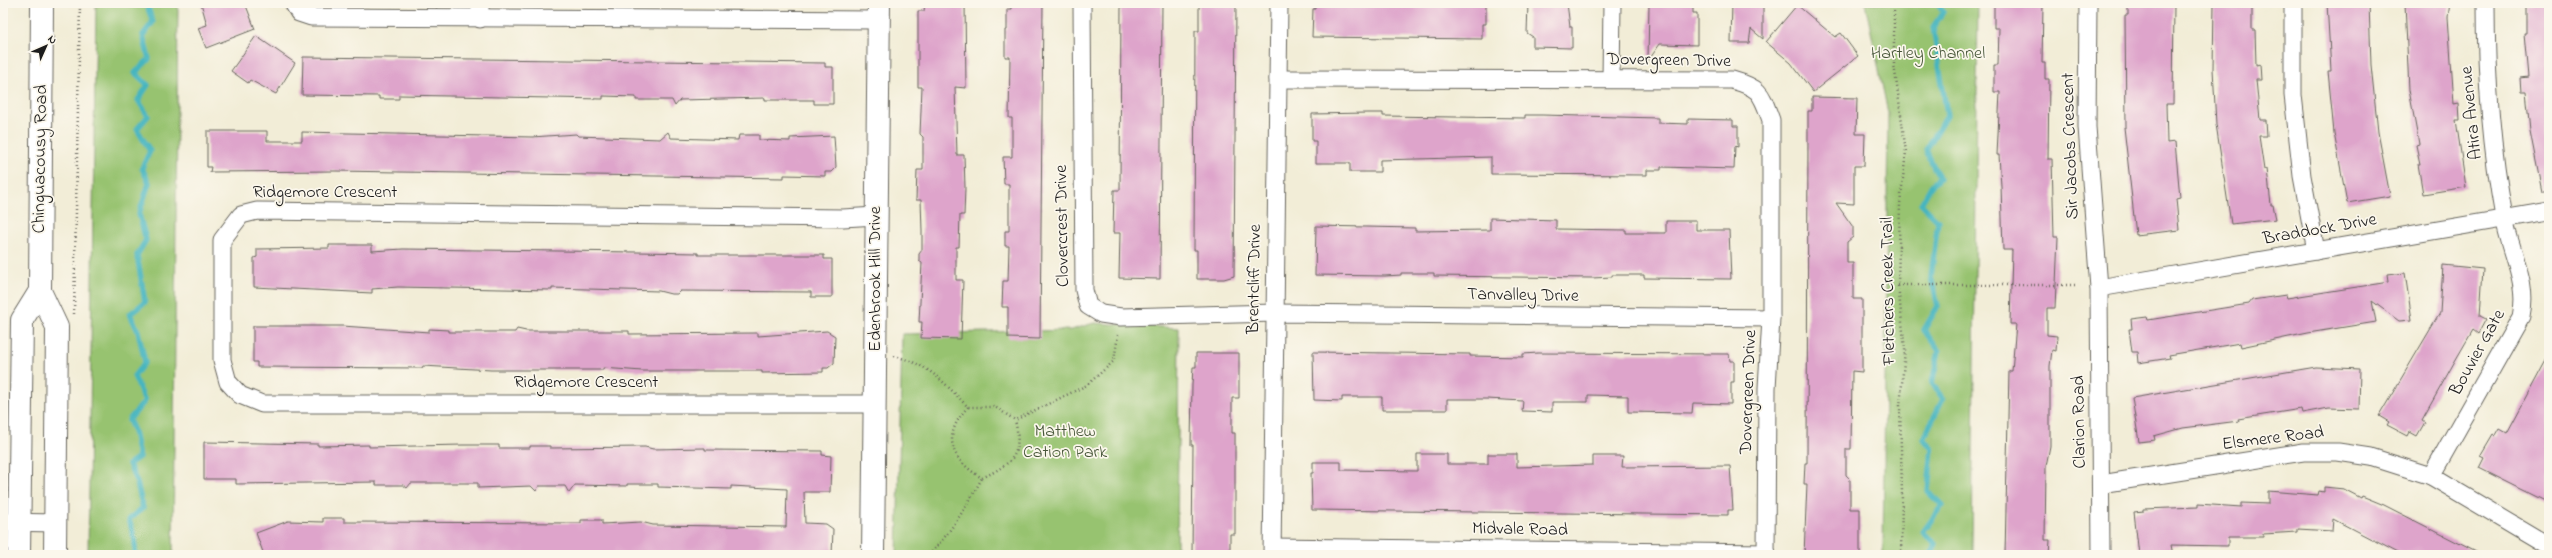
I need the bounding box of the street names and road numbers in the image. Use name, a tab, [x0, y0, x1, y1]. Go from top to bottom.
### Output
street label: Dovergreen Drive	[1606, 47, 1732, 76]
street label: Atira Avenue	[2454, 64, 2490, 161]
street label: Sir Jacobs Crescent	[2055, 72, 2087, 220]
street label: Chinguacousy Road	[27, 84, 56, 234]
street label: Clovercrest Drive	[1049, 164, 1077, 287]
street label: Ridgemore Crescent	[253, 180, 397, 207]
street label: Edenbrook Hill Drive	[863, 205, 889, 352]
street label: Braddock Drive	[2260, 207, 2380, 253]
street label: Fletchers Creek Trail	[1875, 217, 1903, 366]
street label: Brentcliff Drive	[1241, 223, 1269, 335]
street label: Tanvalley Drive	[1467, 282, 1580, 310]
street label: Bouvier Gate	[2443, 304, 2513, 402]
street label: Dovergreen Drive	[1734, 328, 1765, 456]
street label: Ridgemore Crescent	[514, 370, 658, 397]
street label: Clarion Road	[2066, 375, 2094, 469]
street label: Elsmere Road	[2221, 420, 2325, 458]
street label: Midvale Road	[1472, 516, 1568, 544]

